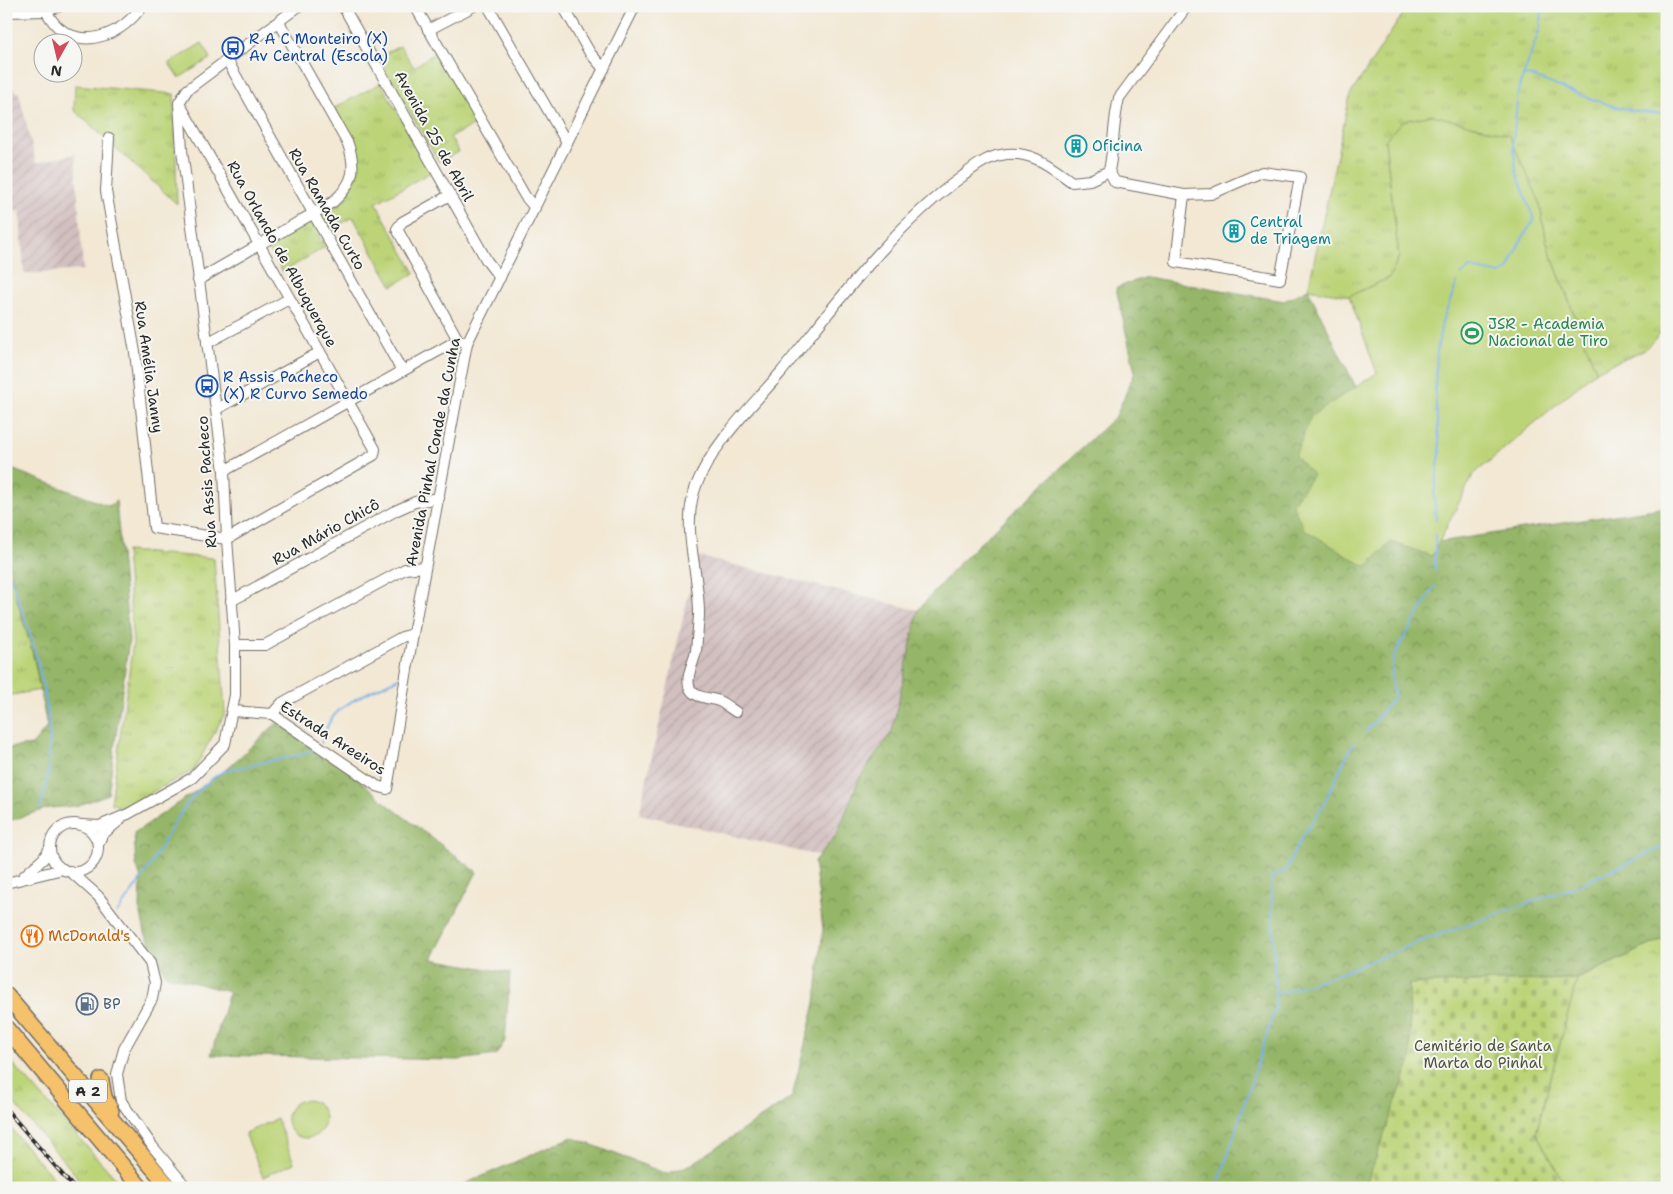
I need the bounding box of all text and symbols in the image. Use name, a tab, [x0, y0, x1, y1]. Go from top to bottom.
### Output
place label: R A C Monteiro (X) Av Central (Escola)	[249, 29, 388, 66]
north arrow	[32, 32, 82, 82]
bus stop icon: R A C Monteiro (X) Av Central (Escola)	[221, 36, 245, 60]
text: N	[49, 61, 63, 81]
street label: Avenida 25 de Abril	[390, 67, 478, 205]
building icon: Oficina	[1064, 134, 1088, 158]
place label: Oficina	[1092, 136, 1143, 156]
street label: Rua Ramada Curto	[284, 144, 370, 274]
street label: Rua Orlando de Albuquerque	[222, 157, 342, 351]
place label: Central de Triagem	[1250, 212, 1331, 249]
building icon: Central de Triagem	[1222, 219, 1246, 243]
street label: Rua Amélia Janny	[130, 300, 168, 434]
place label: JSR - Academia Nacional de Tiro	[1488, 314, 1608, 351]
sports icon: JSR - Academia Nacional de Tiro	[1460, 321, 1484, 345]
street label: Avenida Pinhal Conde da Cunha	[401, 335, 465, 568]
place label: R Assis Pacheco (X) R Curvo Semedo	[223, 367, 368, 404]
bus stop icon: R Assis Pacheco (X) R Curvo Semedo	[195, 374, 219, 398]
street label: Rua Assis Pacheco	[192, 415, 222, 549]
street label: Rua Mário Chicô	[269, 494, 383, 570]
street label: Estrada Areeiros	[276, 696, 390, 780]
restaurant icon: McDonald's	[20, 924, 44, 948]
place label: McDonald's	[48, 926, 130, 946]
fuel station icon: BP	[75, 992, 99, 1016]
place label: BP	[103, 994, 121, 1014]
park label: Cemitério de Santa Marta do Pinhal	[1414, 1036, 1553, 1073]
road number: A 2	[69, 1080, 107, 1102]

